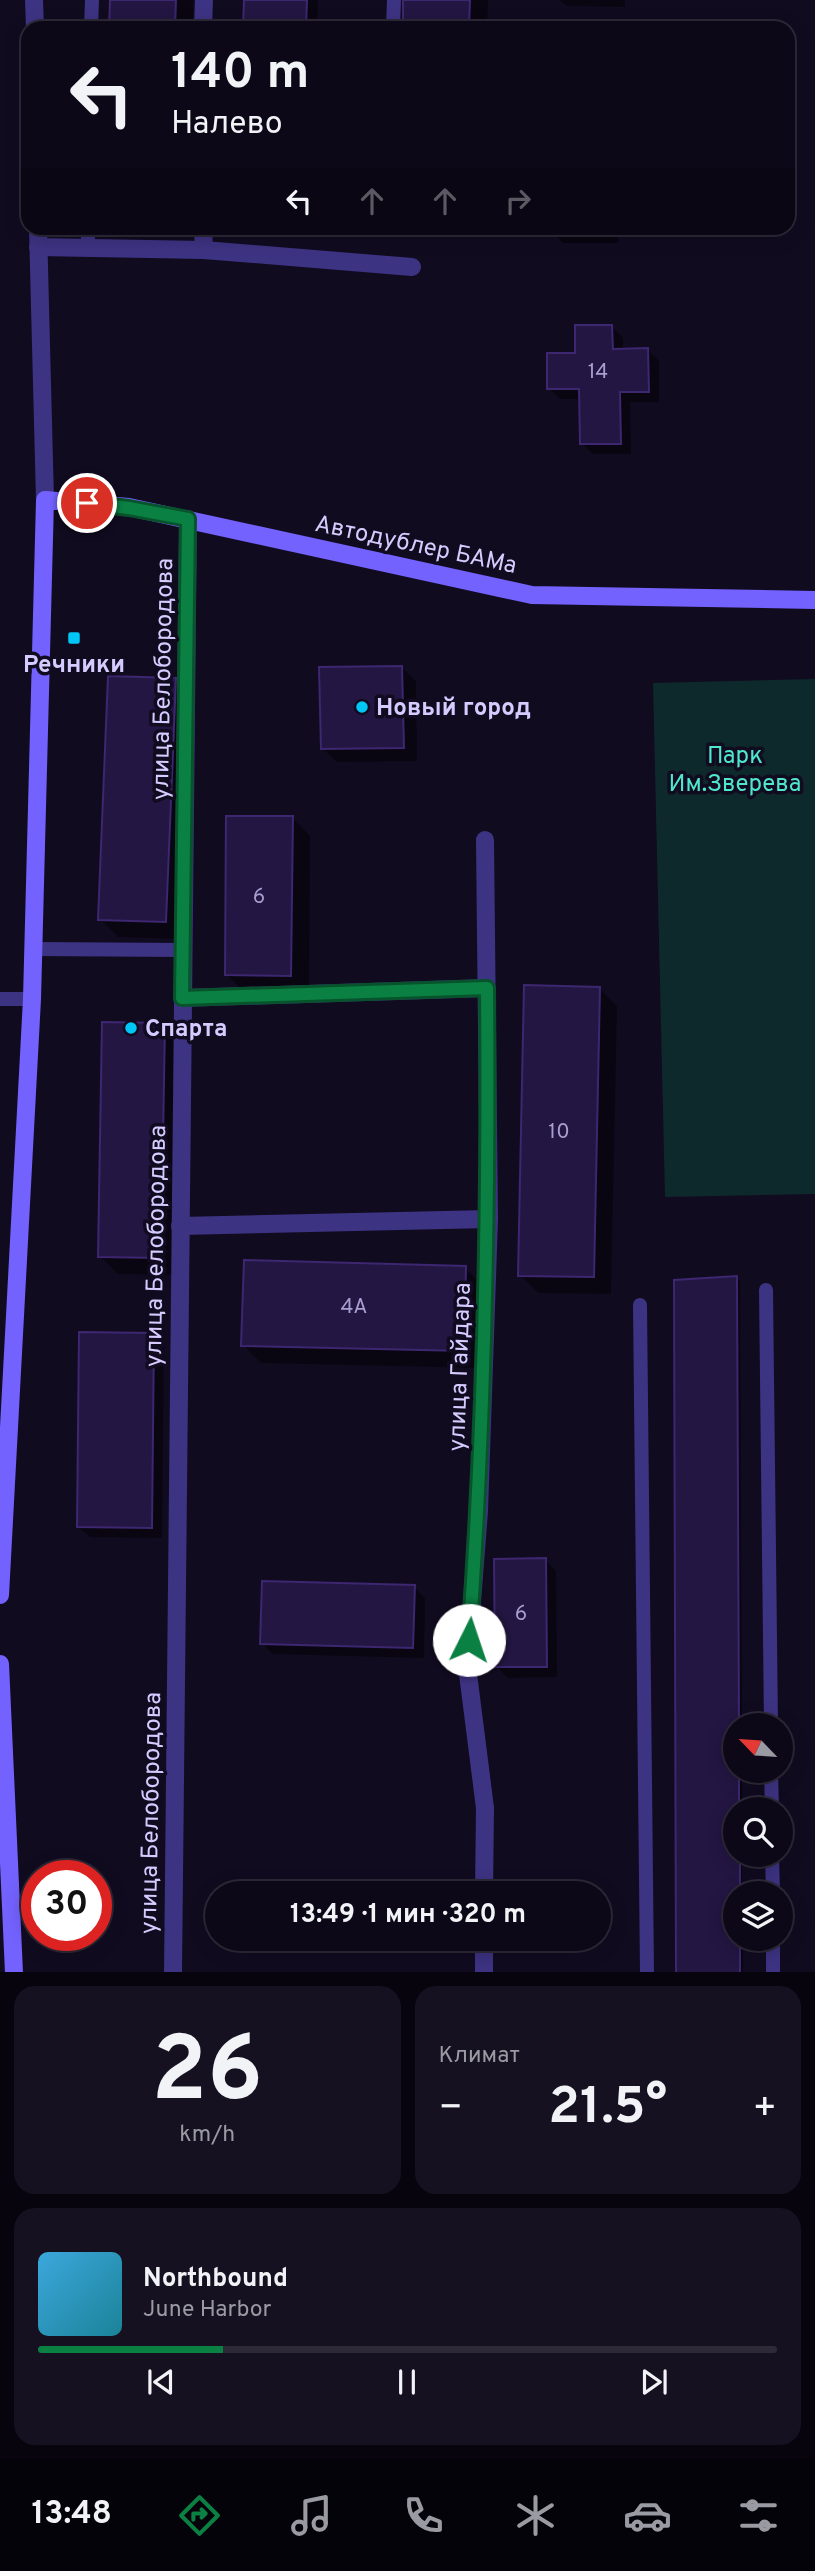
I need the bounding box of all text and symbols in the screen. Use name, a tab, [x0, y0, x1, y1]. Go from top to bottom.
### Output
text: 140 m	[171, 44, 310, 106]
icon: left	[56, 49, 147, 140]
text: Налево	[171, 105, 283, 145]
icon: left	[280, 182, 318, 220]
icon: ahead	[353, 182, 391, 220]
icon: ahead	[426, 182, 464, 220]
icon: right	[499, 182, 537, 220]
house number: 14	[588, 359, 608, 386]
pin	[57, 473, 117, 533]
icon: arrive	[68, 484, 106, 522]
street label: Автодублер БАМа	[312, 510, 519, 582]
street label: улица Белобородова	[147, 558, 181, 800]
marker: Речники	[66, 630, 82, 646]
place label: Речники	[23, 651, 125, 681]
place label: Новый город	[376, 694, 531, 724]
marker: Новый город	[354, 699, 370, 715]
park label: Парк Им.Зверева	[669, 742, 802, 800]
house number: 6	[253, 884, 265, 911]
place label: Спарта	[145, 1015, 227, 1045]
marker: Спарта	[123, 1020, 139, 1036]
house number: 10	[548, 1119, 570, 1146]
street label: улица Белобородова	[140, 1125, 174, 1367]
street label: улица Гайдара	[443, 1282, 479, 1452]
house number: 4А	[341, 1294, 367, 1321]
house number: 6	[515, 1601, 527, 1628]
position arrow	[432, 1603, 506, 1677]
street label: улица Белобородова	[135, 1692, 169, 1934]
north arrow	[723, 1713, 793, 1783]
map controls	[723, 1713, 793, 1951]
button: search	[723, 1797, 793, 1867]
speed limit sign: 30	[21, 1860, 112, 1951]
button: layers	[723, 1881, 793, 1951]
text: 13:49 · 1 мин · 320 m	[290, 1899, 526, 1932]
text: 26	[151, 2018, 263, 2133]
text: Климат	[439, 2042, 520, 2071]
text: 21.5°	[548, 2076, 667, 2142]
text: −	[439, 2085, 463, 2134]
text: +	[752, 2085, 777, 2134]
text: km/h	[179, 2121, 235, 2150]
text: Northbound	[143, 2263, 288, 2296]
text: June Harbor	[143, 2296, 271, 2325]
icon: previous	[142, 2363, 180, 2401]
icon: pause	[388, 2363, 426, 2401]
icon: next	[635, 2363, 673, 2401]
icon: directions	[175, 2491, 224, 2540]
icon: music	[287, 2491, 336, 2540]
icon: phone	[399, 2491, 448, 2540]
icon: climate	[511, 2491, 560, 2540]
icon: car	[623, 2491, 672, 2540]
icon: filters	[734, 2491, 783, 2540]
text: 13:48	[31, 2495, 112, 2535]

